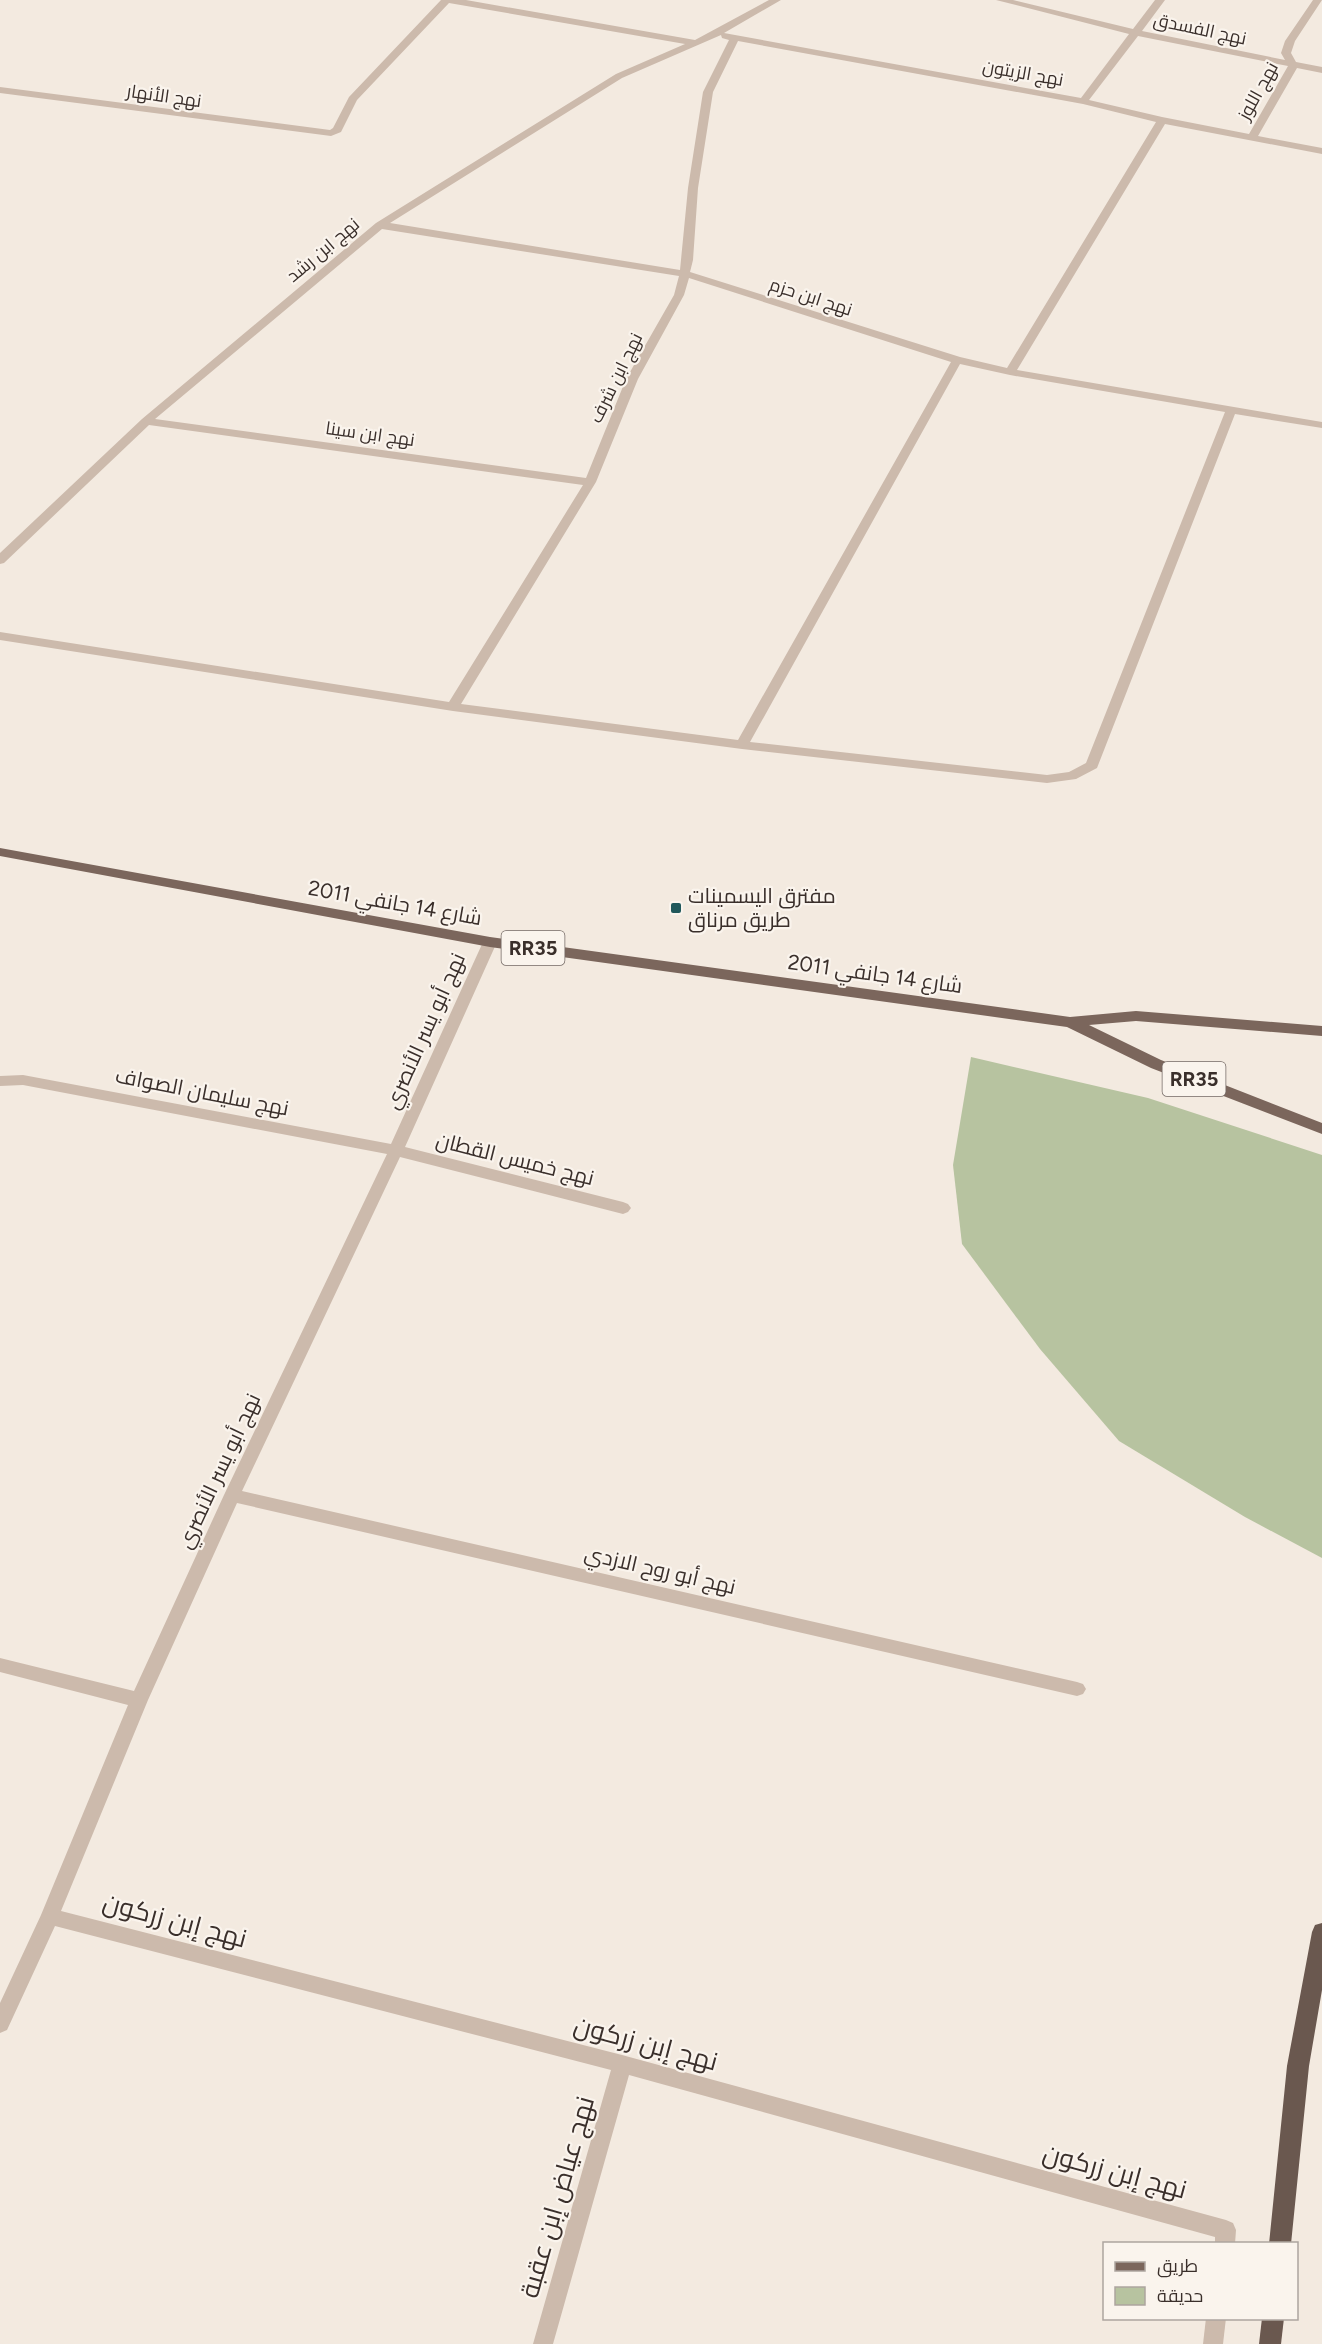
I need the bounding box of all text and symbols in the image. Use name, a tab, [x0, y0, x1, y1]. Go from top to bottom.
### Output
street label: نهج الفسدق	[1151, 8, 1248, 51]
street label: نهج الزيتون	[981, 55, 1065, 92]
street label: نهج اللوز	[1233, 58, 1284, 125]
street label: نهج الأنهار	[124, 80, 203, 113]
street label: نهج ابن رشد	[282, 213, 365, 288]
street label: نهج ابن حزم	[767, 273, 855, 322]
street label: نهج ابن شرف	[585, 329, 648, 427]
street label: نهج ابن سينا	[324, 417, 416, 452]
street label: شارع 14 جانفي 2011	[306, 875, 484, 934]
place label: مفترق اليسمينات طريق مرناق	[688, 883, 836, 933]
marker: مفترق اليسمينات طريق مرناق	[669, 901, 683, 915]
road number: RR35	[502, 931, 564, 965]
street label: نهج أبو يسر الأنصري	[379, 949, 474, 1114]
street label: شارع 14 جانفي 2011	[786, 949, 964, 1002]
street label: نهج سليمان الصواف	[113, 1062, 291, 1123]
road number: RR35	[1162, 1062, 1226, 1096]
street label: نهج خميس القطان	[433, 1127, 597, 1192]
street label: نهج أبو يسر الأنصري	[172, 1389, 269, 1554]
street label: نهج أبو روح الازدي	[581, 1540, 738, 1603]
street label: نهج إبن زركون	[99, 1885, 250, 1956]
street label: نهج إبن زركون	[570, 2008, 721, 2079]
street label: نهج عياض إبن عقبة	[513, 2093, 602, 2302]
street label: نهج إبن زركون	[1039, 2136, 1190, 2207]
legend	[1103, 2242, 1298, 2320]
text: طريق	[1157, 2255, 1198, 2278]
text: حديقة	[1157, 2285, 1203, 2307]

